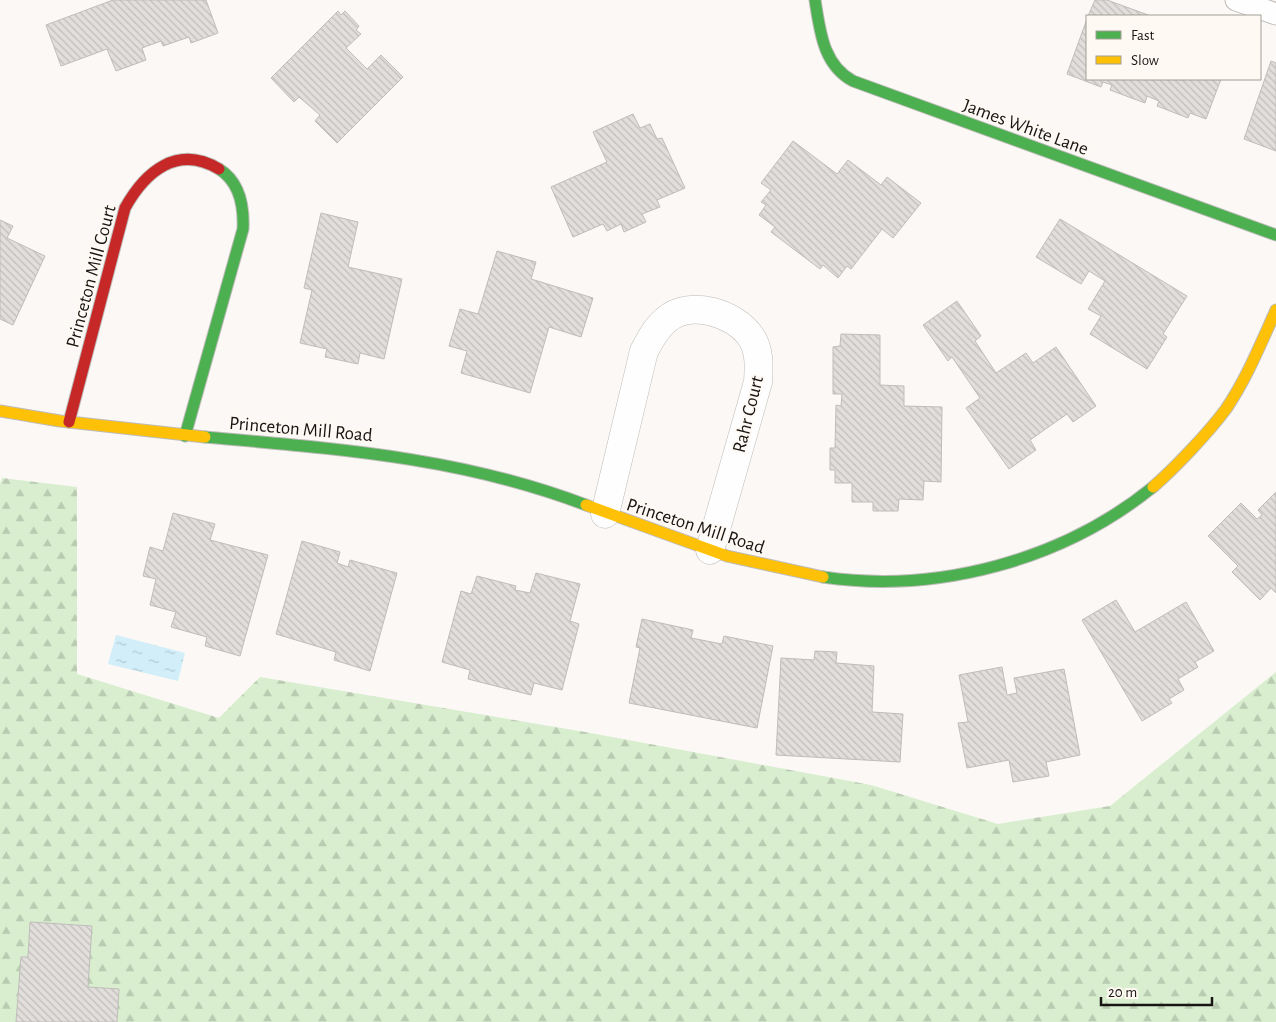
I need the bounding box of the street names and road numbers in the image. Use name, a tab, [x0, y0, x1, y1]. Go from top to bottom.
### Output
street label: James White Lane	[960, 96, 1091, 159]
street label: Princeton Mill Court	[63, 203, 120, 350]
street label: Rahr Court	[730, 374, 767, 455]
street label: Princeton Mill Road	[228, 414, 374, 445]
street label: Princeton Mill Road	[624, 495, 767, 558]

